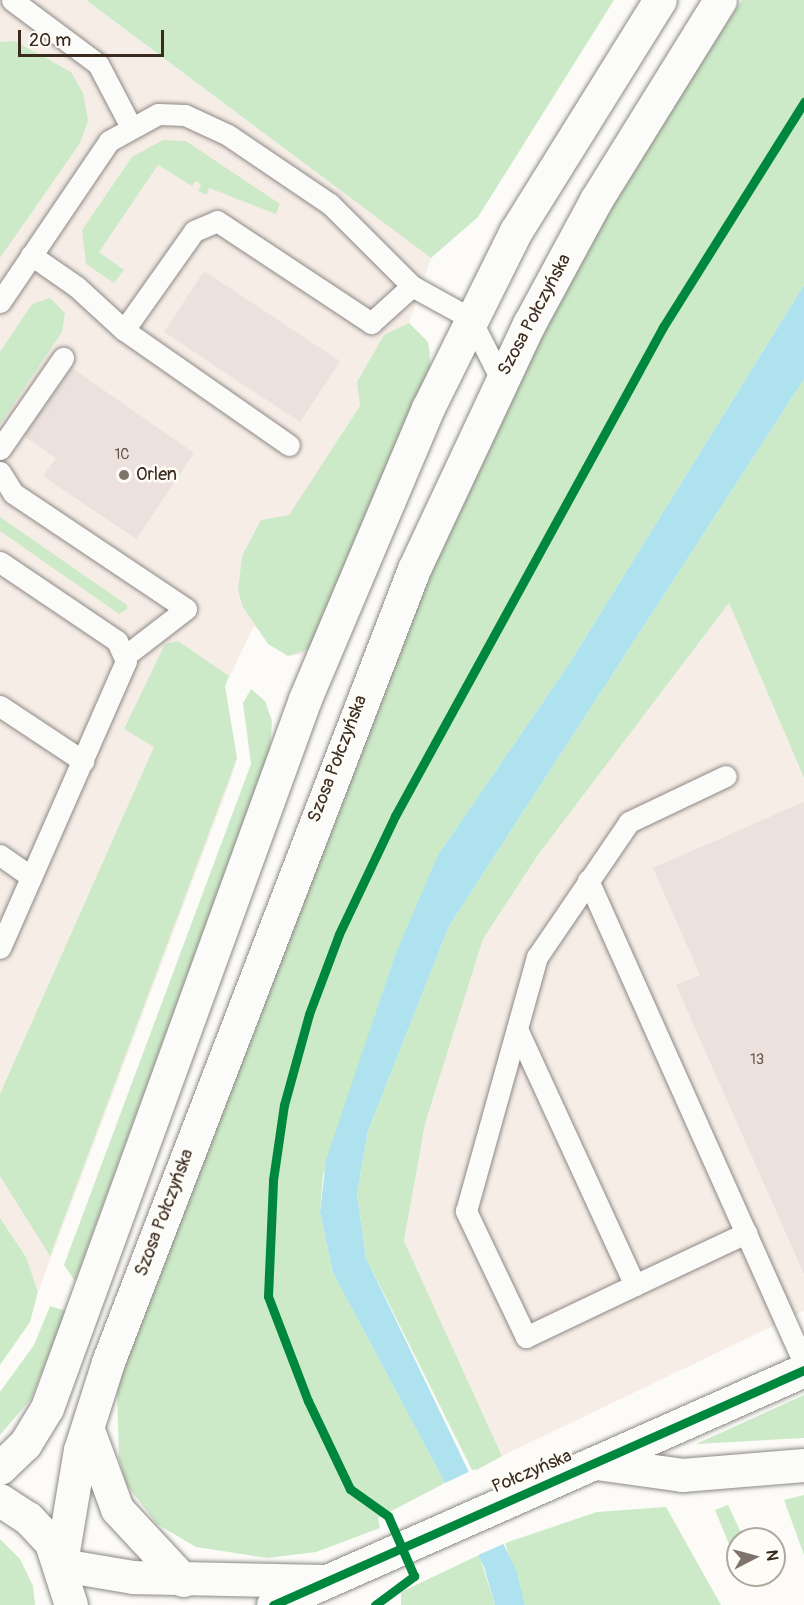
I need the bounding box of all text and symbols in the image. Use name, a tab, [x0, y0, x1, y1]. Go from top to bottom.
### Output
scale bar	[21, 18, 166, 56]
text: 20 m	[29, 29, 71, 52]
street label: Szosa Połczyńska	[494, 251, 576, 379]
house number: 1C	[114, 446, 130, 464]
place label: Orlen	[136, 464, 177, 486]
marker: Orlen	[117, 468, 131, 482]
street label: Szosa Połczyńska	[304, 692, 372, 826]
house number: 13	[750, 1051, 764, 1069]
street label: Szosa Połczyńska	[131, 1146, 199, 1280]
street label: Połczyńska	[489, 1446, 575, 1498]
north arrow	[726, 1527, 786, 1587]
text: N	[761, 1549, 782, 1562]

